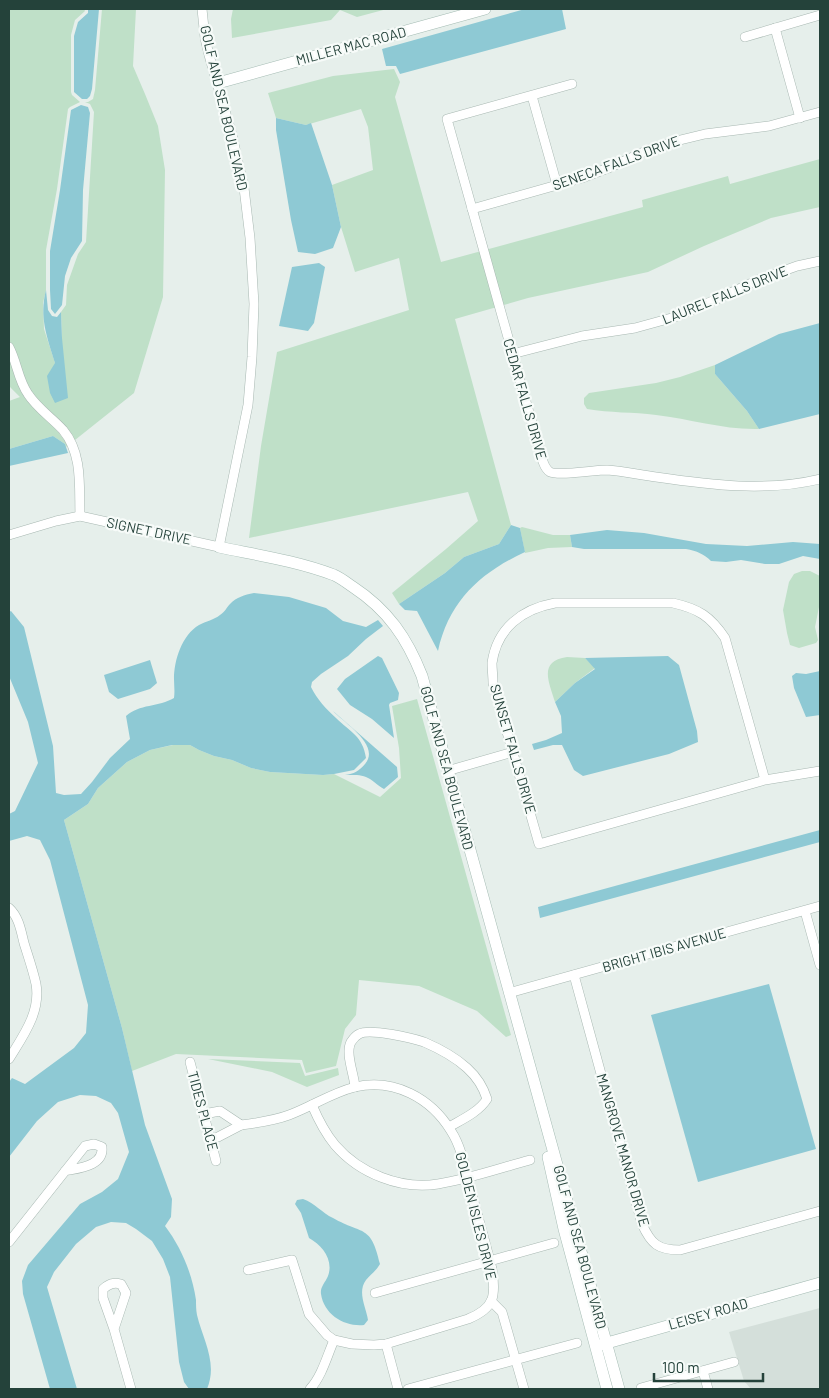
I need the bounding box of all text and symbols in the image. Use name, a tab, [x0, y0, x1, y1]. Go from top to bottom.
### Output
street label: MILLER MAC ROAD	[294, 23, 408, 68]
street label: GOLF AND SEA BOULEVARD	[197, 24, 252, 192]
street label: SENECA FALLS DRIVE	[550, 132, 682, 193]
street label: LAUREL FALLS DRIVE	[660, 262, 790, 327]
street label: CEDAR FALLS DRIVE	[500, 336, 551, 461]
street label: SIGNET DRIVE	[105, 513, 193, 548]
street label: SUNSET FALLS DRIVE	[487, 682, 540, 816]
street label: GOLF AND SEA BOULEVARD	[417, 684, 478, 852]
street label: BRIGHT IBIS AVENUE	[600, 924, 728, 975]
street label: TIDES PLACE	[185, 1069, 222, 1153]
street label: MANGROVE MANOR DRIVE	[593, 1071, 653, 1228]
street label: GOLDEN ISLES DRIVE	[452, 1150, 501, 1282]
street label: GOLF AND SEA BOULEVARD	[550, 1163, 611, 1331]
street label: LEISEY ROAD	[666, 1294, 750, 1333]
scale bar	[654, 1350, 763, 1382]
text: 100 m	[662, 1358, 700, 1376]

